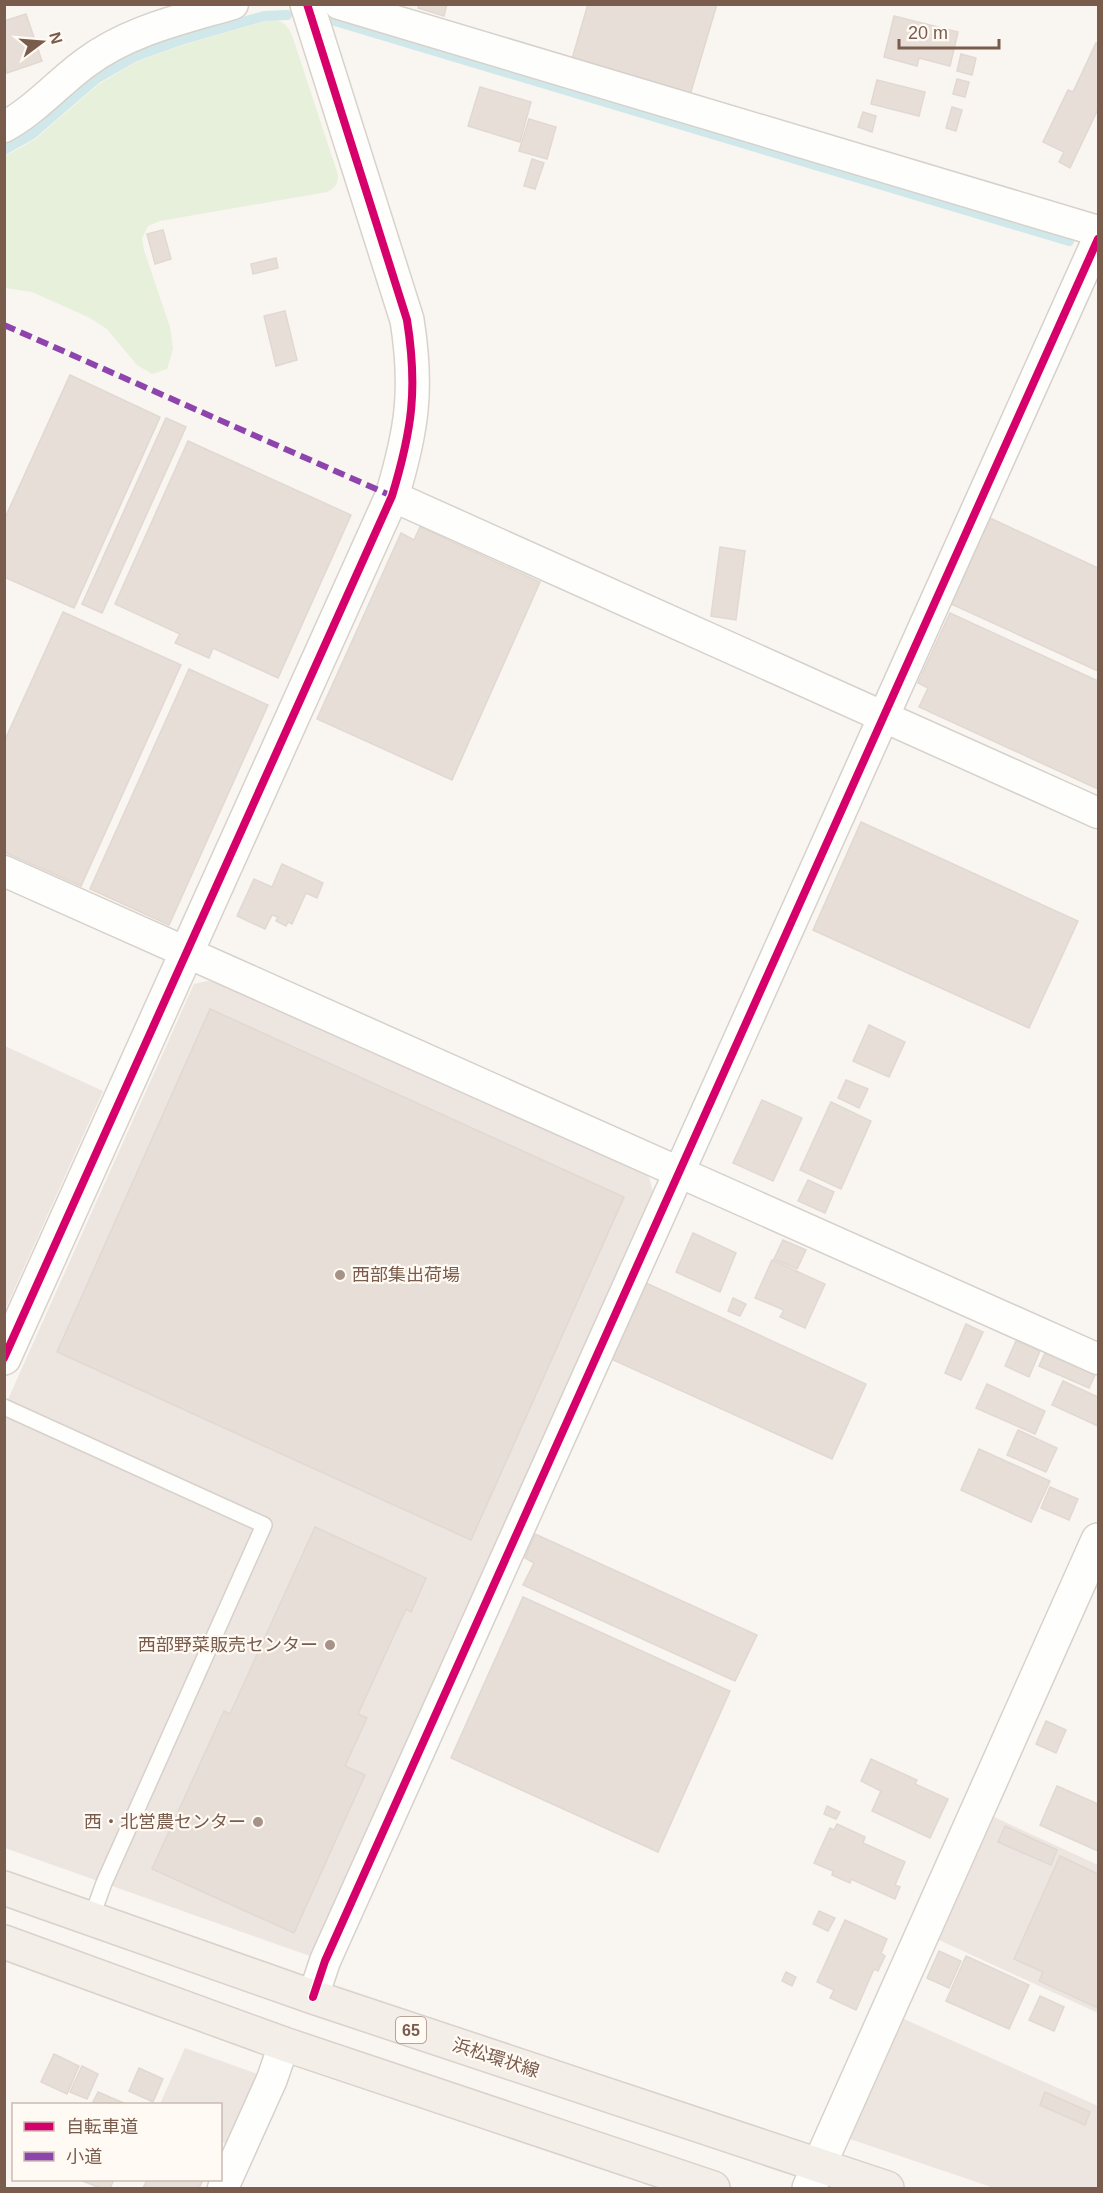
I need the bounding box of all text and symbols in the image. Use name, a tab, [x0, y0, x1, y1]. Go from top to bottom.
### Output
north arrow	[12, 12, 72, 72]
scale bar	[899, 12, 1000, 50]
text: 20 m	[908, 23, 948, 43]
text: N	[46, 30, 66, 46]
place label: 西部集出荷場	[352, 1265, 460, 1285]
marker: 西部集出荷場	[333, 1268, 347, 1282]
place label: 西部野菜販売センター	[138, 1635, 318, 1655]
marker: 西部野菜販売センター	[323, 1638, 337, 1652]
place label: 西・北営農センター	[84, 1812, 246, 1832]
marker: 西・北営農センター	[251, 1815, 265, 1829]
road number: 65	[396, 2017, 426, 2043]
street label: 浜松環状線	[450, 2035, 542, 2081]
legend	[12, 2103, 222, 2181]
text: 自転車道	[66, 2117, 138, 2137]
text: 小道	[66, 2147, 102, 2167]

